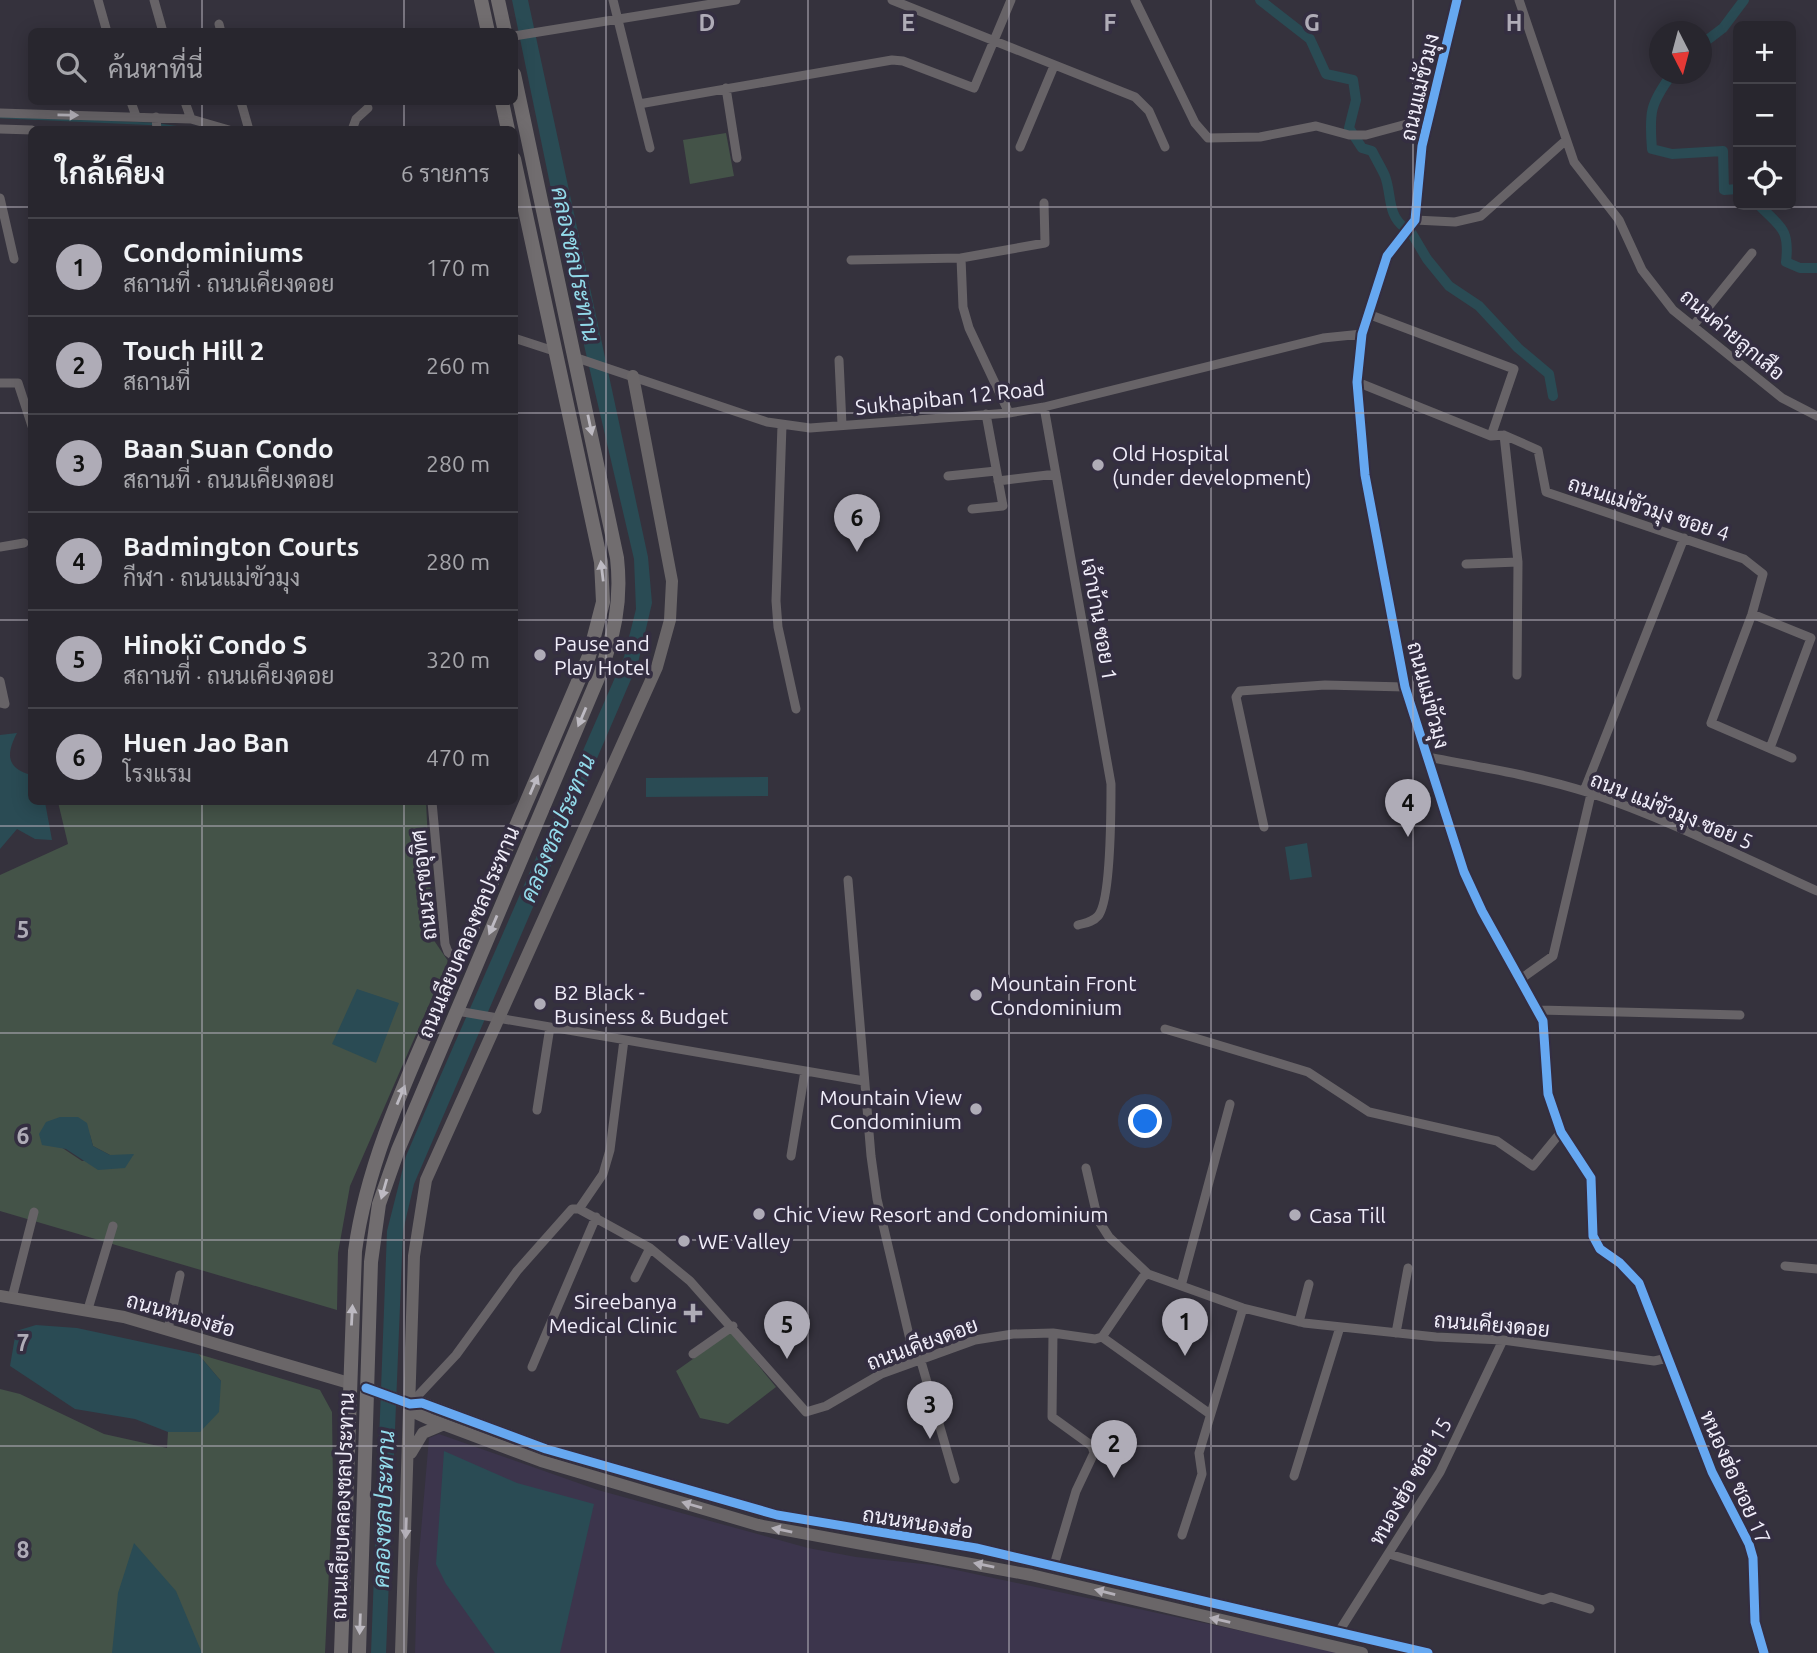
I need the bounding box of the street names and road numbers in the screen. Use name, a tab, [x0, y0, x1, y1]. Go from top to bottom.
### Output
street label: ถนนแม่ขัวมุง	[1395, 31, 1446, 144]
street label: ถนนค่ายลูกเสือ	[1673, 283, 1791, 388]
street label: Sukhapiban 12 Road	[854, 375, 1046, 419]
street label: ถนนแม่ขัวมุง ซอย 4	[1564, 471, 1733, 548]
street label: เจ้าบ้าน ซอย 1	[1077, 556, 1123, 682]
street label: ถนนแม่ขัวมุง	[1400, 639, 1455, 752]
street label: ถนน แม่ขัวมุง ซอย 5	[1586, 766, 1757, 856]
street label: ถนนเลียบคลองชลประทาน	[413, 823, 523, 1041]
street label: ถนนราชอุทิศ	[405, 828, 444, 941]
street label: ถนนหนองฮ่อ	[124, 1287, 238, 1341]
street label: ถนนเคียงดอย	[1433, 1307, 1551, 1341]
street label: ถนนเคียงดอย	[863, 1312, 981, 1374]
street label: ถนนเลียบคลองชลประทาน	[326, 1392, 358, 1620]
street label: หนองฮ่อ ซอย 17	[1696, 1407, 1776, 1547]
street label: หนองฮ่อ ซอย 15	[1364, 1413, 1456, 1549]
street label: ถนนหนองฮ่อ	[861, 1501, 975, 1543]

